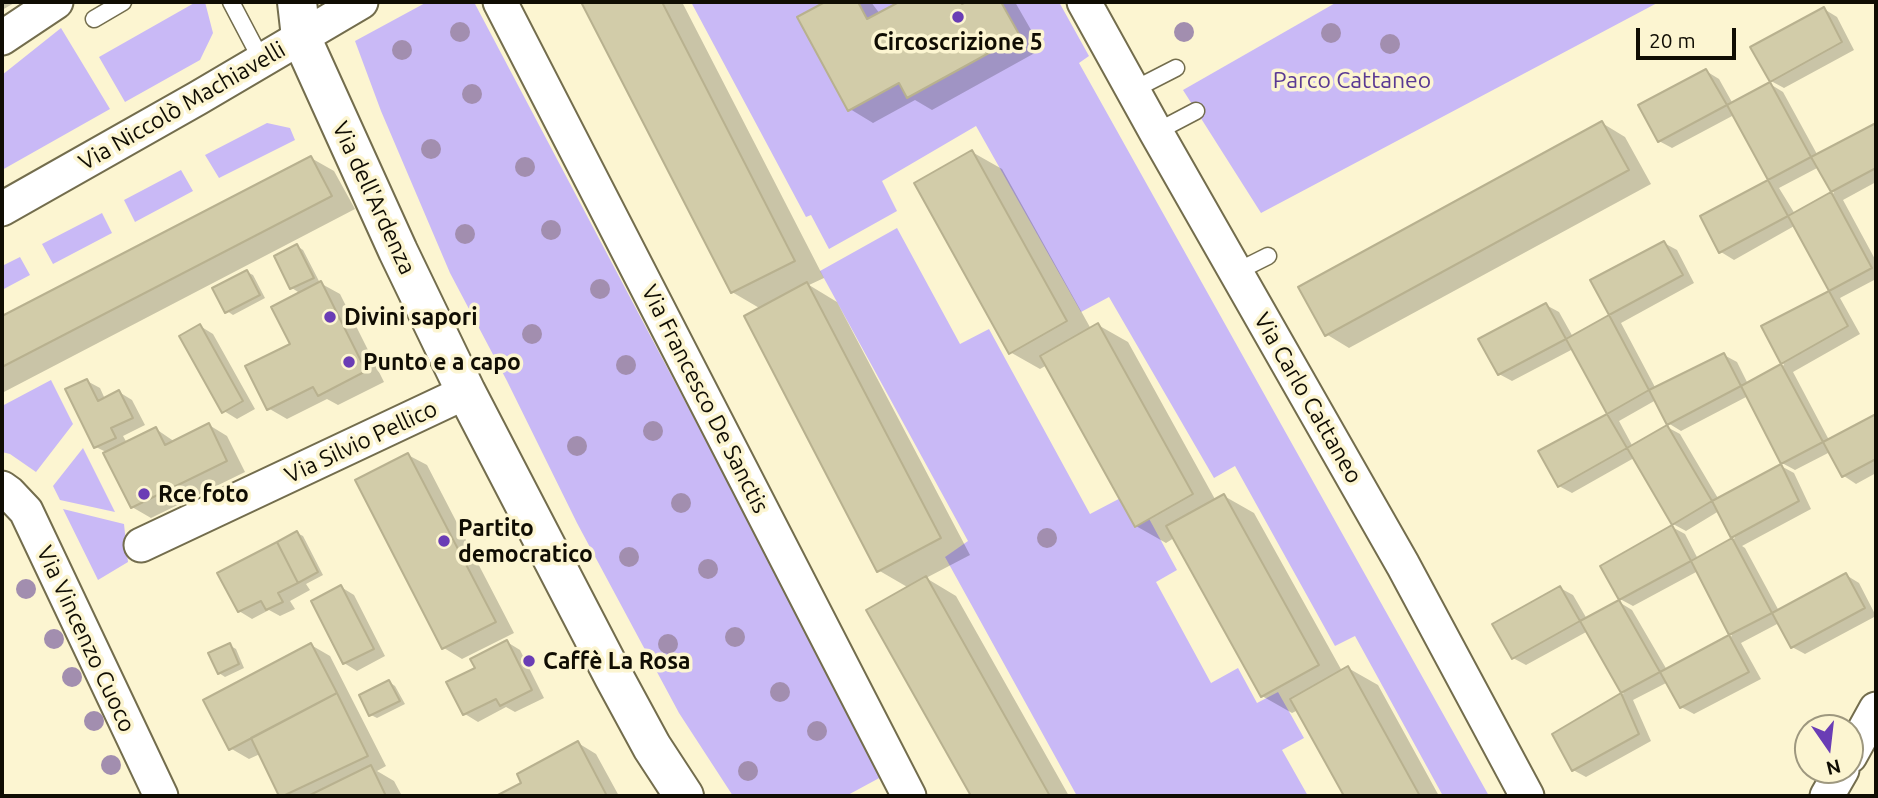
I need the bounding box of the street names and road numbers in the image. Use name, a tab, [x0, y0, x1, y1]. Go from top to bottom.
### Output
street label: Via Niccolò Machiavelli	[74, 36, 290, 176]
street label: Via dell'Ardenza	[327, 117, 421, 279]
street label: Via Francesco De Sanctis	[635, 280, 775, 518]
street label: Via Carlo Cattaneo	[1248, 308, 1368, 488]
street label: Via Silvio Pellico	[280, 395, 442, 489]
street label: Via Vincenzo Cuoco	[31, 542, 141, 736]

